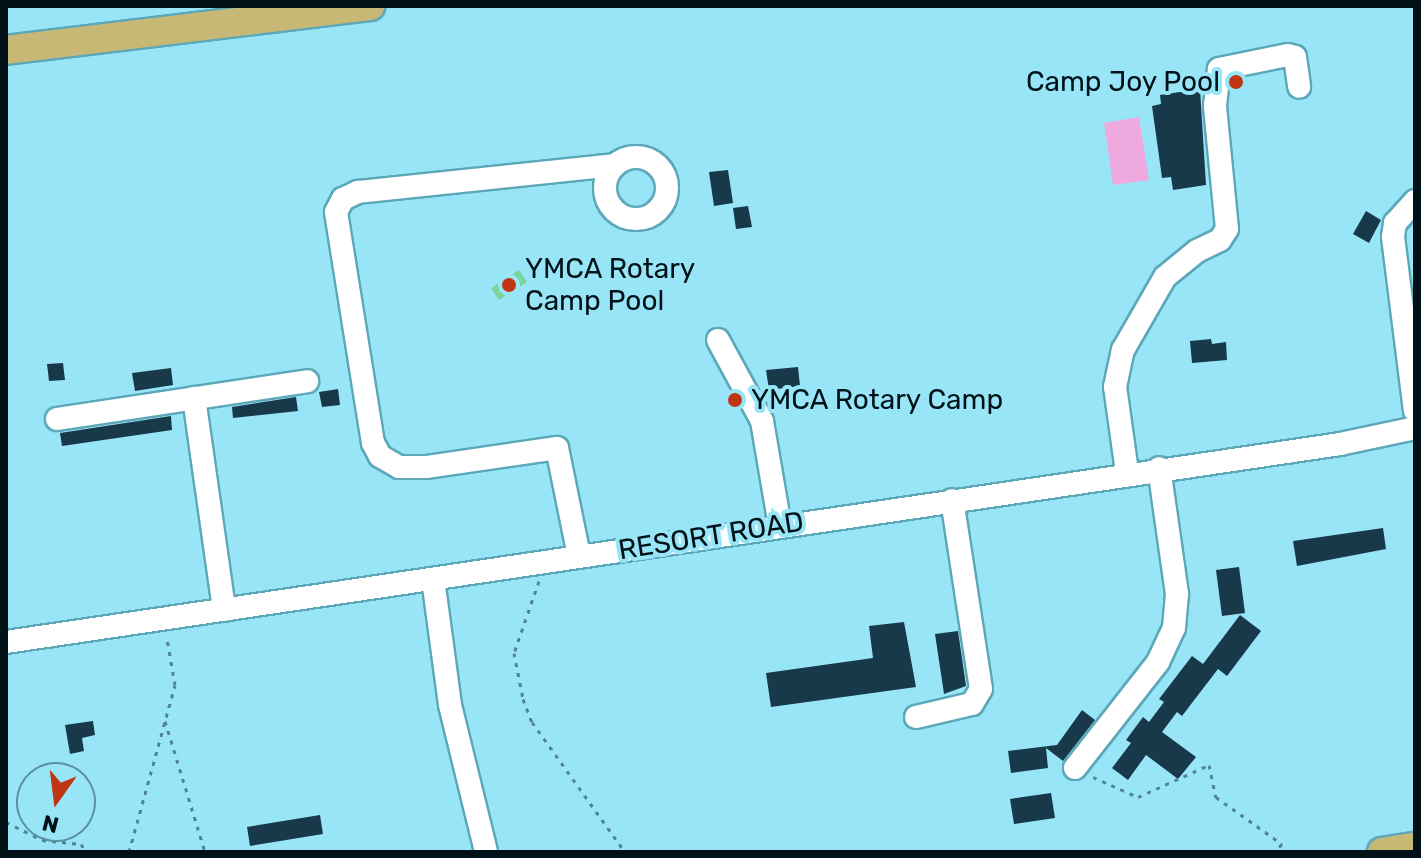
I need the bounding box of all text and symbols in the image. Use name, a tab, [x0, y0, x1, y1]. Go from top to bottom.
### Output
place label: Camp Joy Pool	[1025, 65, 1220, 99]
marker: Camp Joy Pool	[1227, 73, 1245, 91]
place label: YMCA Rotary Camp Pool	[525, 252, 696, 318]
marker: YMCA Rotary Camp Pool	[500, 276, 518, 294]
place label: YMCA Rotary Camp	[751, 383, 1005, 417]
marker: YMCA Rotary Camp	[726, 391, 744, 409]
street label: RESORT ROAD	[616, 505, 806, 567]
north arrow	[16, 762, 96, 842]
text: N	[40, 809, 62, 839]

